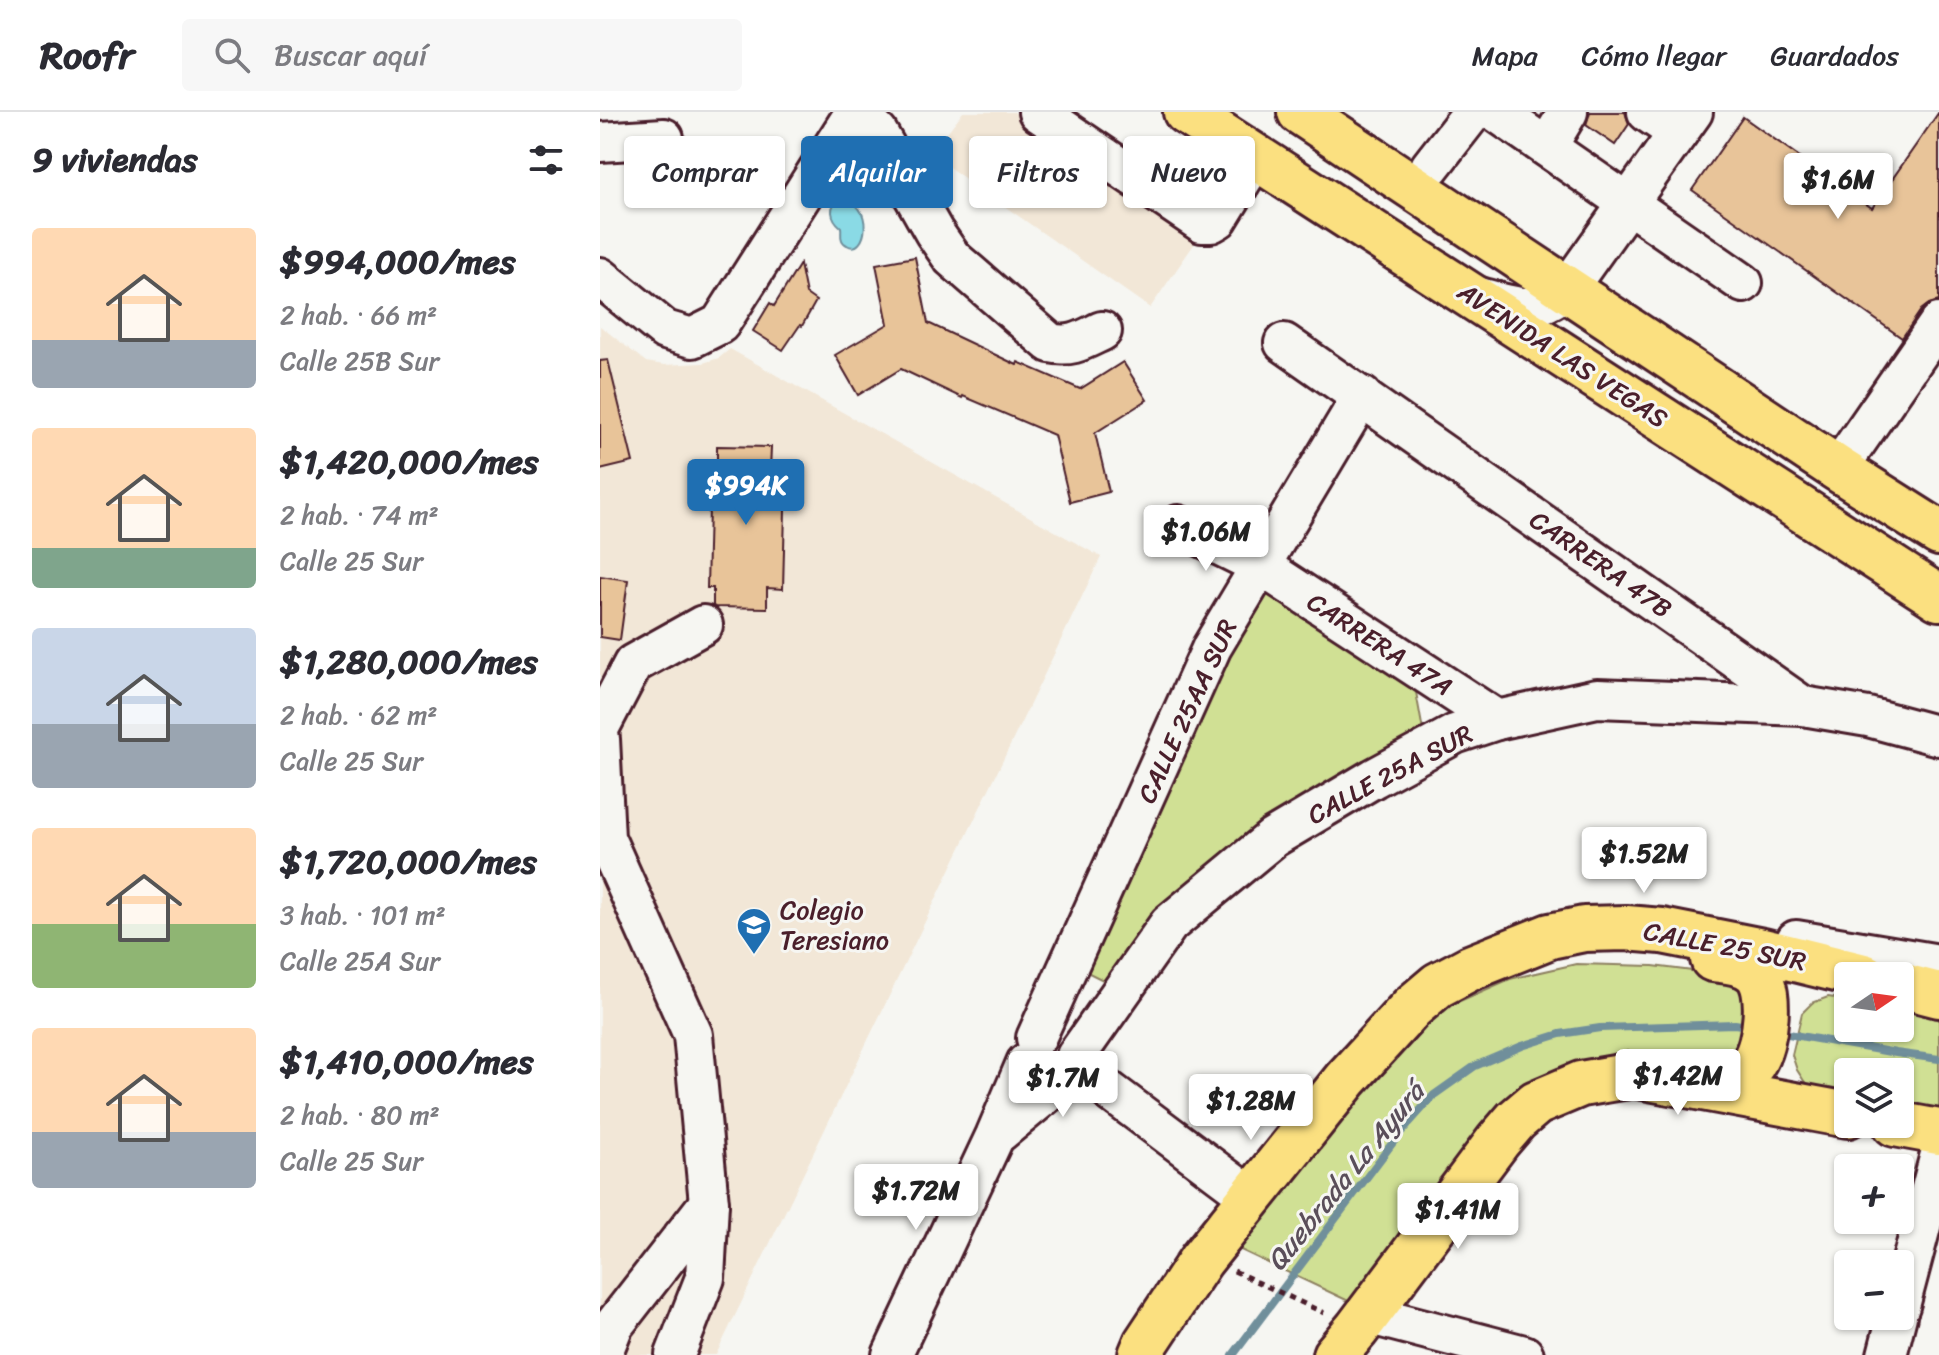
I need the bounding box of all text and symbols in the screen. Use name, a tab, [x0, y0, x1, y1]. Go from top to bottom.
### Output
search box	[182, 19, 742, 91]
text: Roofr	[40, 22, 134, 89]
text: Buscar aquí	[274, 28, 427, 82]
text: Mapa	[1472, 31, 1538, 80]
text: Cómo llegar	[1582, 31, 1726, 80]
text: Guardados	[1770, 31, 1899, 80]
icon: search	[210, 33, 254, 77]
text: 9 viviendas	[32, 130, 198, 190]
chip: Comprar	[624, 136, 785, 208]
chip: Alquilar	[801, 136, 953, 208]
chip: Filtros	[969, 136, 1107, 208]
chip: Nuevo	[1123, 136, 1255, 208]
icon: filters	[524, 138, 568, 182]
pin: $1.6M	[1782, 153, 1894, 221]
text: $1.6M	[1802, 156, 1874, 202]
text: $994,000/mes	[280, 232, 516, 292]
icon: home	[96, 260, 192, 356]
street label: AVENIDA LAS VEGAS	[1447, 269, 1678, 441]
text: 2 hab. · 66 m²	[280, 292, 437, 338]
text: Calle 25B Sur	[280, 338, 439, 384]
text: $1,420,000/mes	[280, 432, 539, 492]
pin: $994K	[690, 459, 802, 527]
icon: home	[96, 460, 192, 556]
text: $994K	[705, 462, 787, 508]
text: 2 hab. · 74 m²	[280, 492, 439, 538]
street label: CARRERA 47B	[1520, 497, 1682, 631]
pin: $1.06M	[1141, 505, 1271, 573]
text: $1.06M	[1162, 508, 1250, 554]
text: Calle 25 Sur	[280, 538, 423, 584]
street label: CARRERA 47A	[1298, 579, 1462, 709]
street label: CALLE 25AA SUR	[1124, 611, 1250, 811]
text: $1,280,000/mes	[280, 632, 538, 692]
icon: home	[96, 660, 192, 756]
text: 2 hab. · 62 m²	[280, 692, 437, 738]
street label: CALLE 25A SUR	[1299, 711, 1481, 837]
text: Calle 25 Sur	[280, 738, 423, 784]
pin: $1.52M	[1579, 827, 1709, 895]
text: $1.52M	[1600, 830, 1688, 876]
text: $1,720,000/mes	[280, 832, 537, 892]
icon: home	[96, 860, 192, 956]
place label: Colegio Teresiano	[780, 887, 889, 963]
text: 3 hab. · 101 m²	[280, 892, 446, 938]
school or university icon: Colegio Teresiano	[735, 906, 773, 956]
street label: CALLE 25 SUR	[1640, 908, 1810, 984]
text: Calle 25A Sur	[280, 938, 440, 984]
north arrow	[1834, 962, 1914, 1042]
map controls	[1834, 962, 1914, 1330]
text: $1,410,000/mes	[280, 1032, 534, 1092]
pin: $1.42M	[1613, 1049, 1743, 1117]
pin: $1.7M	[1007, 1051, 1119, 1119]
text: $1.42M	[1634, 1052, 1722, 1098]
text: $1.7M	[1027, 1054, 1099, 1100]
button: layers	[1834, 1058, 1914, 1138]
icon: home	[96, 1060, 192, 1156]
water label: Quebrada La Ayurá	[1253, 1068, 1440, 1282]
pin: $1.28M	[1186, 1074, 1316, 1142]
text: $1.28M	[1207, 1077, 1295, 1123]
text: 2 hab. · 80 m²	[280, 1092, 440, 1138]
text: Calle 25 Sur	[280, 1138, 423, 1184]
button: +	[1834, 1154, 1914, 1234]
pin: $1.72M	[851, 1164, 981, 1232]
text: $1.72M	[872, 1167, 960, 1213]
pin: $1.41M	[1393, 1183, 1523, 1251]
text: $1.41M	[1415, 1186, 1501, 1232]
button: −	[1834, 1250, 1914, 1330]

